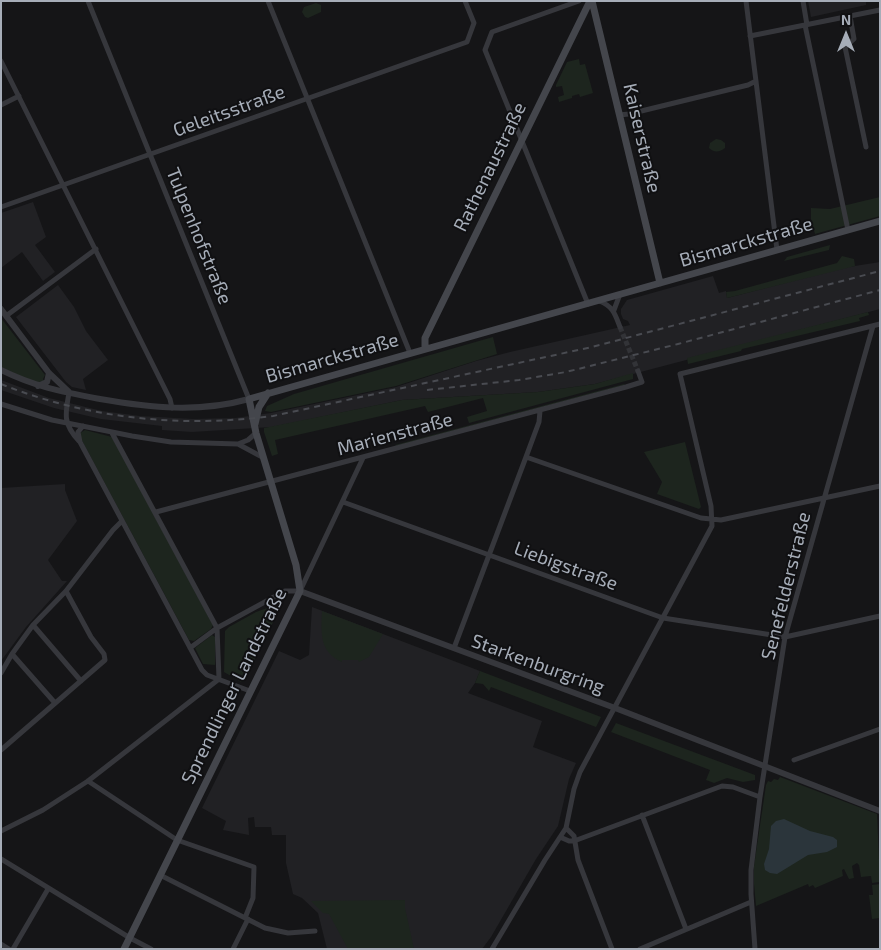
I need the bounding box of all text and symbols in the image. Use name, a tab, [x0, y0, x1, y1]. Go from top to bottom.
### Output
north arrow	[821, 10, 871, 60]
text: N	[841, 11, 851, 28]
street label: Geleitsstraße	[170, 80, 288, 142]
street label: Kaiserstraße	[618, 81, 666, 195]
street label: Rathenaustraße	[449, 99, 531, 235]
street label: Tulpenhofstraße	[161, 164, 237, 308]
street label: Bismarckstraße	[677, 212, 815, 272]
street label: Bismarckstraße	[263, 328, 401, 388]
street label: Marienstraße	[335, 408, 455, 460]
street label: Senefelderstraße	[757, 510, 815, 662]
street label: Liebigstraße	[511, 537, 621, 595]
street label: Sprendlinger Landstraße	[177, 584, 291, 788]
street label: Starkenburgring	[468, 629, 608, 699]

